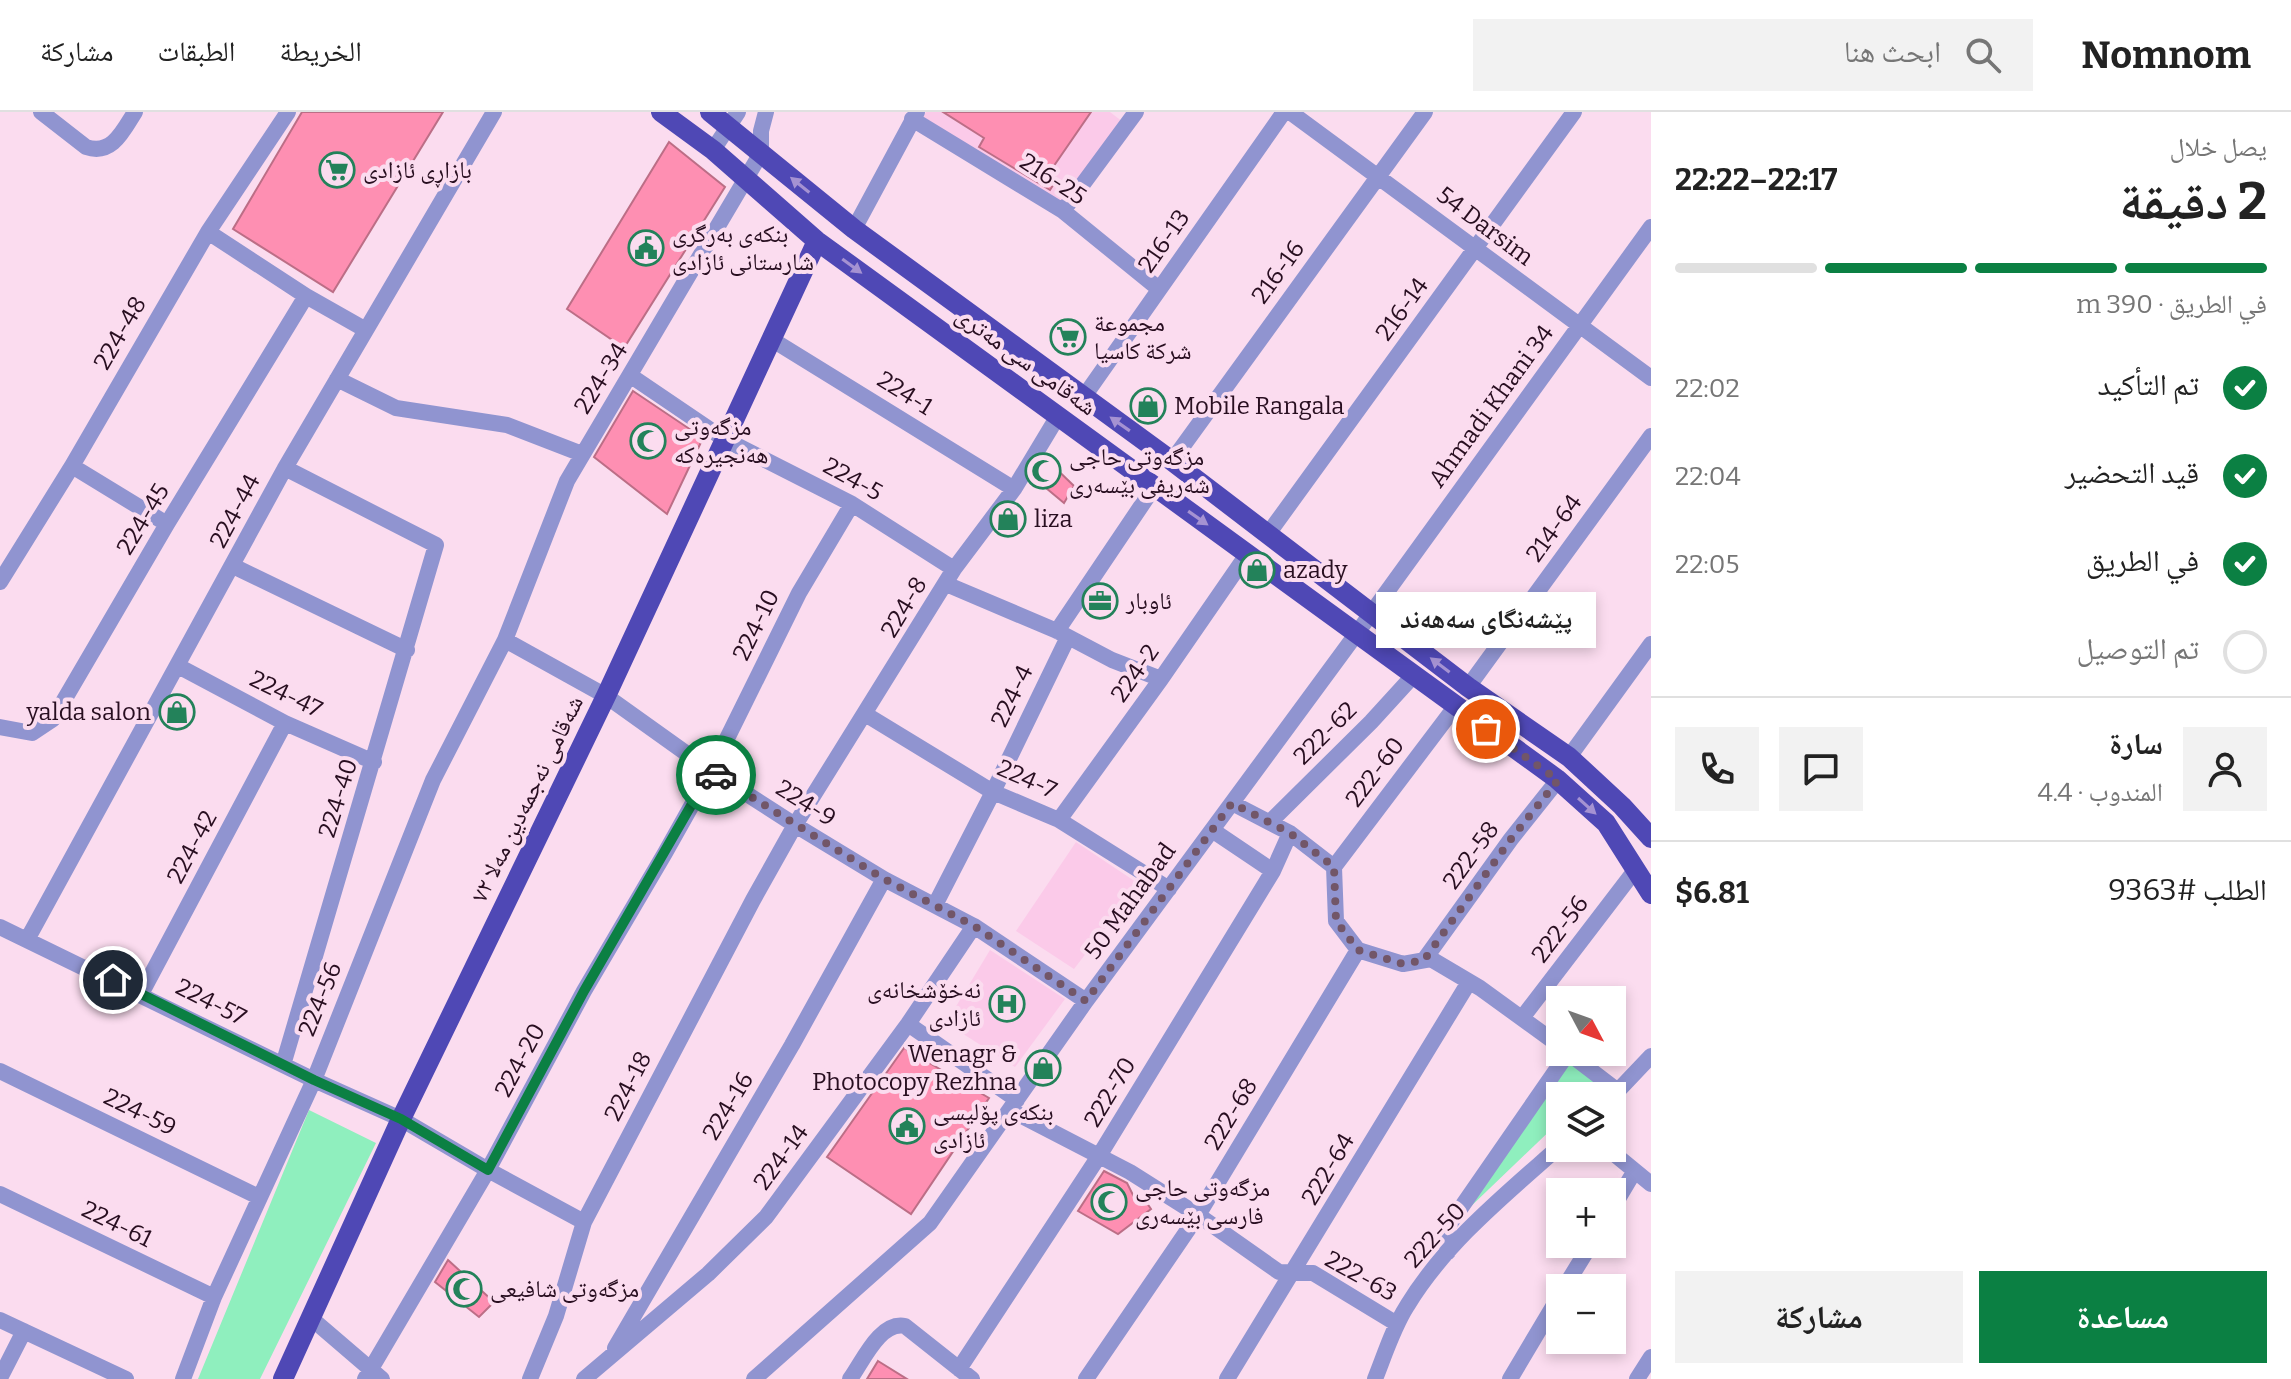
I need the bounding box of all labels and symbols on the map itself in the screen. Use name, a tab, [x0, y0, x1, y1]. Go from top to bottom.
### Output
street label: 216-25	[1015, 147, 1091, 211]
supermarket icon: بازاڕی ئازادی	[318, 151, 356, 189]
place label: بازاڕی ئازادی	[363, 156, 472, 188]
one-way arrow	[790, 177, 810, 194]
street label: 54 Darsim	[1431, 181, 1539, 271]
street label: 216-13	[1132, 204, 1196, 278]
place label: بنکەی بەرگری شارستانی ئازادی	[672, 220, 814, 276]
public building icon: بنکەی بەرگری شارستانی ئازادی	[627, 229, 665, 267]
street label: 216-16	[1246, 235, 1310, 309]
one-way arrow	[842, 258, 863, 274]
street label: 216-14	[1370, 272, 1434, 346]
street label: 224-48	[88, 292, 152, 374]
street label: شەقامی سی مەتری	[950, 301, 1102, 421]
place label: مجموعة شرکة کاسیا	[1094, 309, 1192, 365]
supermarket icon: مجموعة شرکة کاسیا	[1049, 318, 1087, 356]
street label: Ahmadi Khani 34	[1423, 319, 1559, 493]
street label: 224-34	[568, 337, 634, 419]
street label: 224-1	[872, 365, 938, 421]
shop icon: Mobile Rangala	[1129, 387, 1167, 425]
place label: Mobile Rangala	[1174, 392, 1344, 420]
place label: مزگەوتی ھەنجیرەکە	[674, 413, 769, 469]
one-way arrow	[1110, 417, 1131, 432]
mosque icon: مزگەوتی ھەنجیرەکە	[629, 422, 667, 460]
place label: مزگەوتی حاجی شەریفی بێسەری	[1069, 443, 1210, 499]
street label: 224-5	[819, 451, 887, 507]
mosque icon: مزگەوتی حاجی شەریفی بێسەری	[1024, 452, 1062, 490]
street label: 224-44	[204, 469, 266, 553]
street label: 224-45	[111, 478, 175, 560]
street label: 214-64	[1520, 489, 1588, 567]
shop icon: liza	[989, 500, 1027, 538]
place label: liza	[1034, 505, 1073, 533]
one-way arrow	[1188, 510, 1209, 525]
shop icon: azady	[1238, 551, 1276, 589]
place label: azady	[1283, 556, 1348, 584]
street label: 224-8	[875, 572, 933, 642]
office icon: ئاوبار	[1081, 582, 1119, 620]
street label: 224-10	[727, 585, 785, 665]
place label: ئاوبار	[1125, 587, 1172, 615]
callout: پێشە‌نگای سە‌ھە‌ند	[1376, 593, 1596, 649]
street label: 224-2	[1105, 639, 1165, 707]
one-way arrow	[1429, 658, 1450, 674]
street label: 224-4	[985, 661, 1039, 731]
street label: 224-47	[245, 665, 327, 723]
street label: شەقامی نەجمەدین مەلا ٧٢	[465, 691, 589, 907]
shop icon: yalda salon	[158, 693, 196, 731]
pin	[1452, 695, 1520, 763]
street label: 222-62	[1288, 696, 1362, 770]
place label: yalda salon	[25, 698, 151, 726]
street label: 222-60	[1340, 732, 1410, 812]
courier	[676, 735, 756, 815]
street label: 224-7	[993, 754, 1061, 804]
street label: 224-40	[313, 755, 363, 841]
street label: 224-9	[771, 774, 841, 832]
one-way arrow	[1577, 797, 1596, 815]
street label: 224-42	[161, 806, 223, 888]
street label: 222-58	[1437, 816, 1505, 894]
street label: 50 Mahabad	[1079, 838, 1181, 964]
street label: 222-56	[1526, 890, 1594, 968]
pin	[79, 946, 147, 1014]
street label: 224-56	[293, 958, 347, 1040]
street label: 224-57	[171, 973, 251, 1031]
place label: نەخۆشخانەی ئازادی	[867, 976, 981, 1032]
hospital icon: نەخۆشخانەی ئازادی	[988, 985, 1026, 1023]
north arrow	[1546, 986, 1626, 1066]
street label: 224-20	[489, 1018, 551, 1102]
place label: Wenagr & Photocopy Rezhna	[812, 1040, 1017, 1096]
street label: 224-18	[599, 1047, 657, 1125]
shop icon: Wenagr & Photocopy Rezhna	[1024, 1049, 1062, 1087]
street label: 222-70	[1078, 1052, 1142, 1132]
street label: 224-16	[697, 1067, 759, 1145]
street label: 222-68	[1199, 1073, 1263, 1155]
street label: 224-59	[99, 1083, 181, 1141]
place label: بنکەی پۆلیسی ئازادی	[933, 1098, 1054, 1154]
public building icon: بنکەی پۆلیسی ئازادی	[888, 1107, 926, 1145]
street label: 224-14	[748, 1119, 814, 1195]
street label: 222-64	[1296, 1128, 1360, 1210]
place label: مزگەوتی حاجی فارسی بێسەری	[1135, 1174, 1270, 1230]
mosque icon: مزگەوتی حاجی فارسی بێسەری	[1090, 1183, 1128, 1221]
street label: 224-61	[77, 1195, 157, 1253]
street label: 222-50	[1399, 1197, 1471, 1273]
street label: 222-63	[1320, 1245, 1402, 1307]
mosque icon: مزگەوتی شافیعی	[445, 1270, 483, 1308]
place label: مزگەوتی شافیعی	[490, 1275, 639, 1303]

